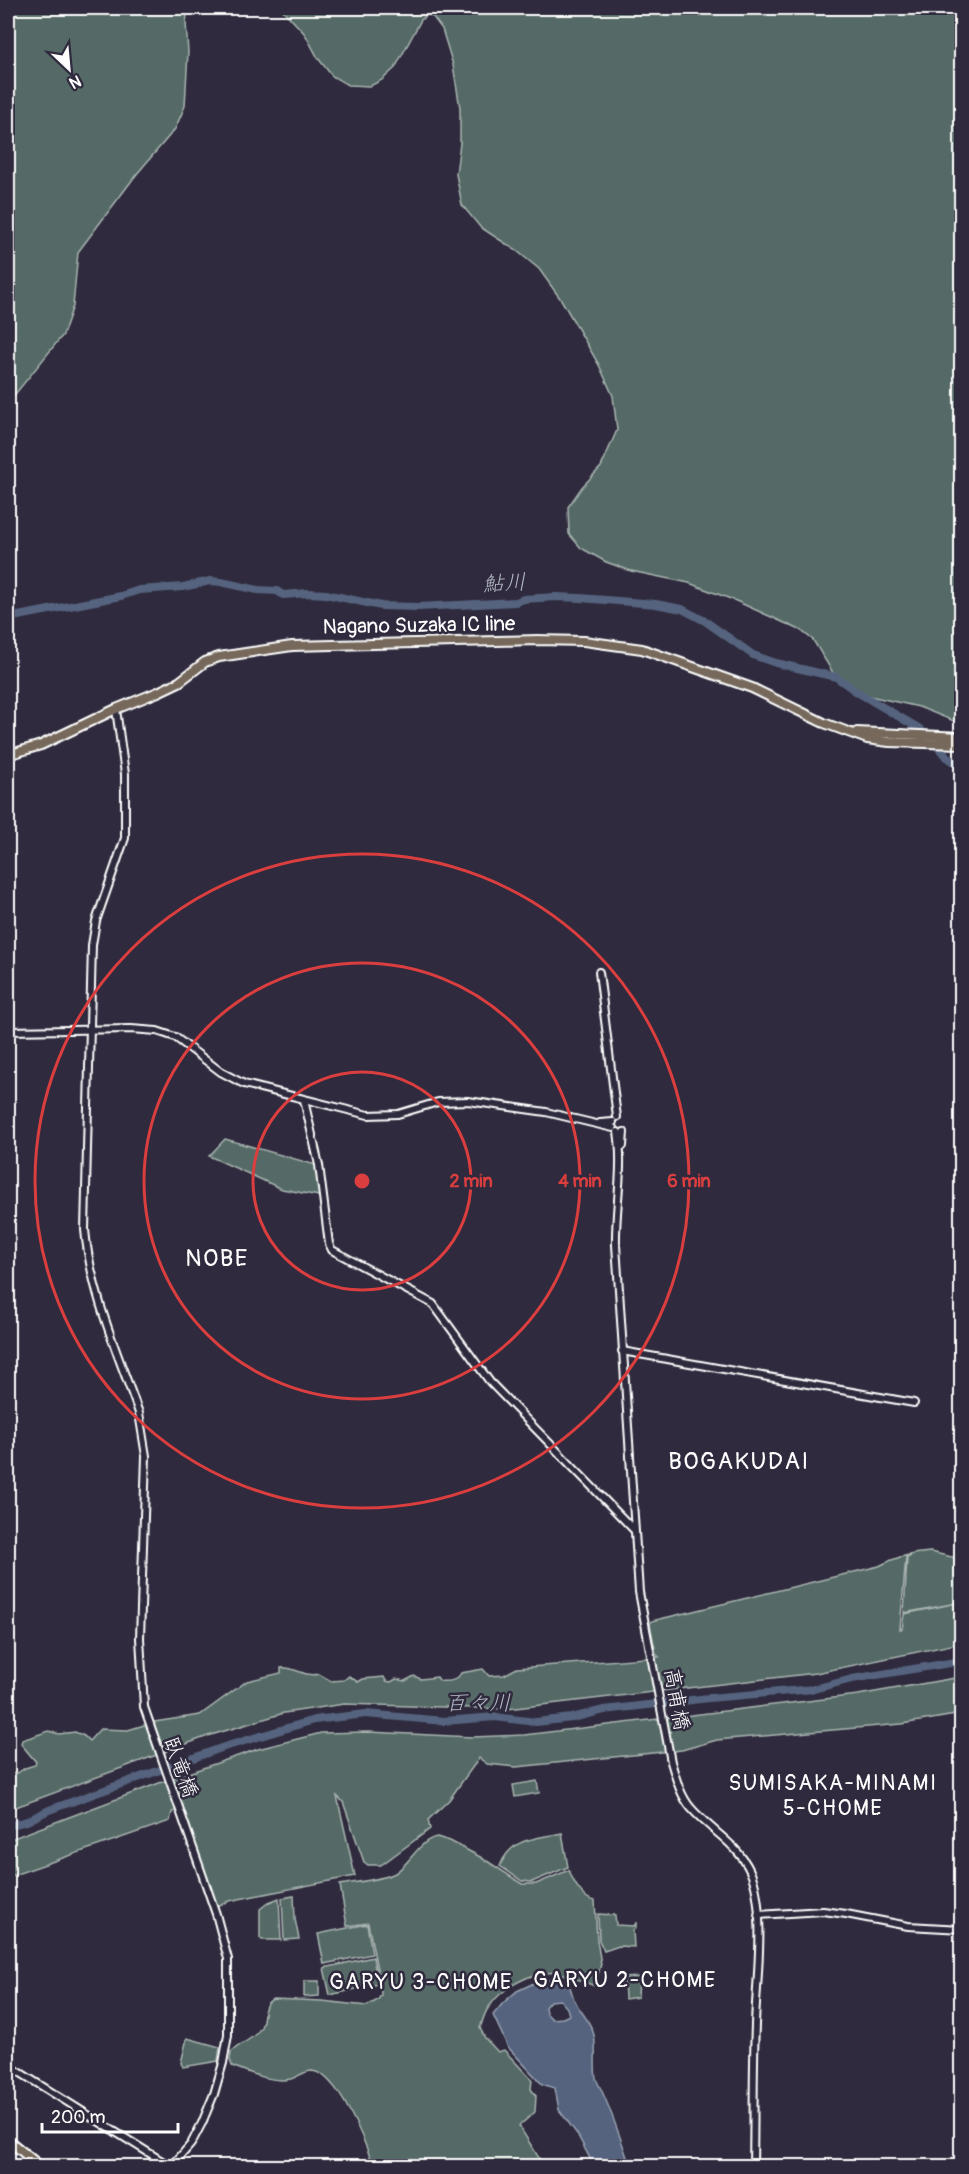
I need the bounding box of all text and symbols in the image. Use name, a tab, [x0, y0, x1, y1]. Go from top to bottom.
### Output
north arrow	[39, 39, 99, 99]
text: N	[66, 70, 84, 93]
water label: 鮎川	[481, 568, 527, 598]
street label: Nagano Suzaka IC line	[322, 610, 516, 641]
text: 2 min	[449, 1170, 493, 1193]
text: 4 min	[558, 1170, 602, 1193]
text: 6 min	[667, 1170, 711, 1193]
centre of rings	[352, 1171, 372, 1191]
district label: NOBE	[185, 1244, 249, 1273]
district label: BOGAKUDAI	[668, 1447, 810, 1476]
street label: 高甫橋	[658, 1666, 695, 1732]
water label: 百々川	[445, 1689, 511, 1717]
street label: 臥竜橋	[157, 1733, 204, 1801]
district label: SUMISAKA-MINAMI 5-CHOME	[728, 1769, 938, 1822]
district label: GARYU 2-CHOME	[533, 1966, 717, 1994]
district label: GARYU 3-CHOME	[329, 1968, 513, 1996]
scale bar	[42, 2096, 178, 2134]
text: 200 m	[51, 2106, 106, 2129]

